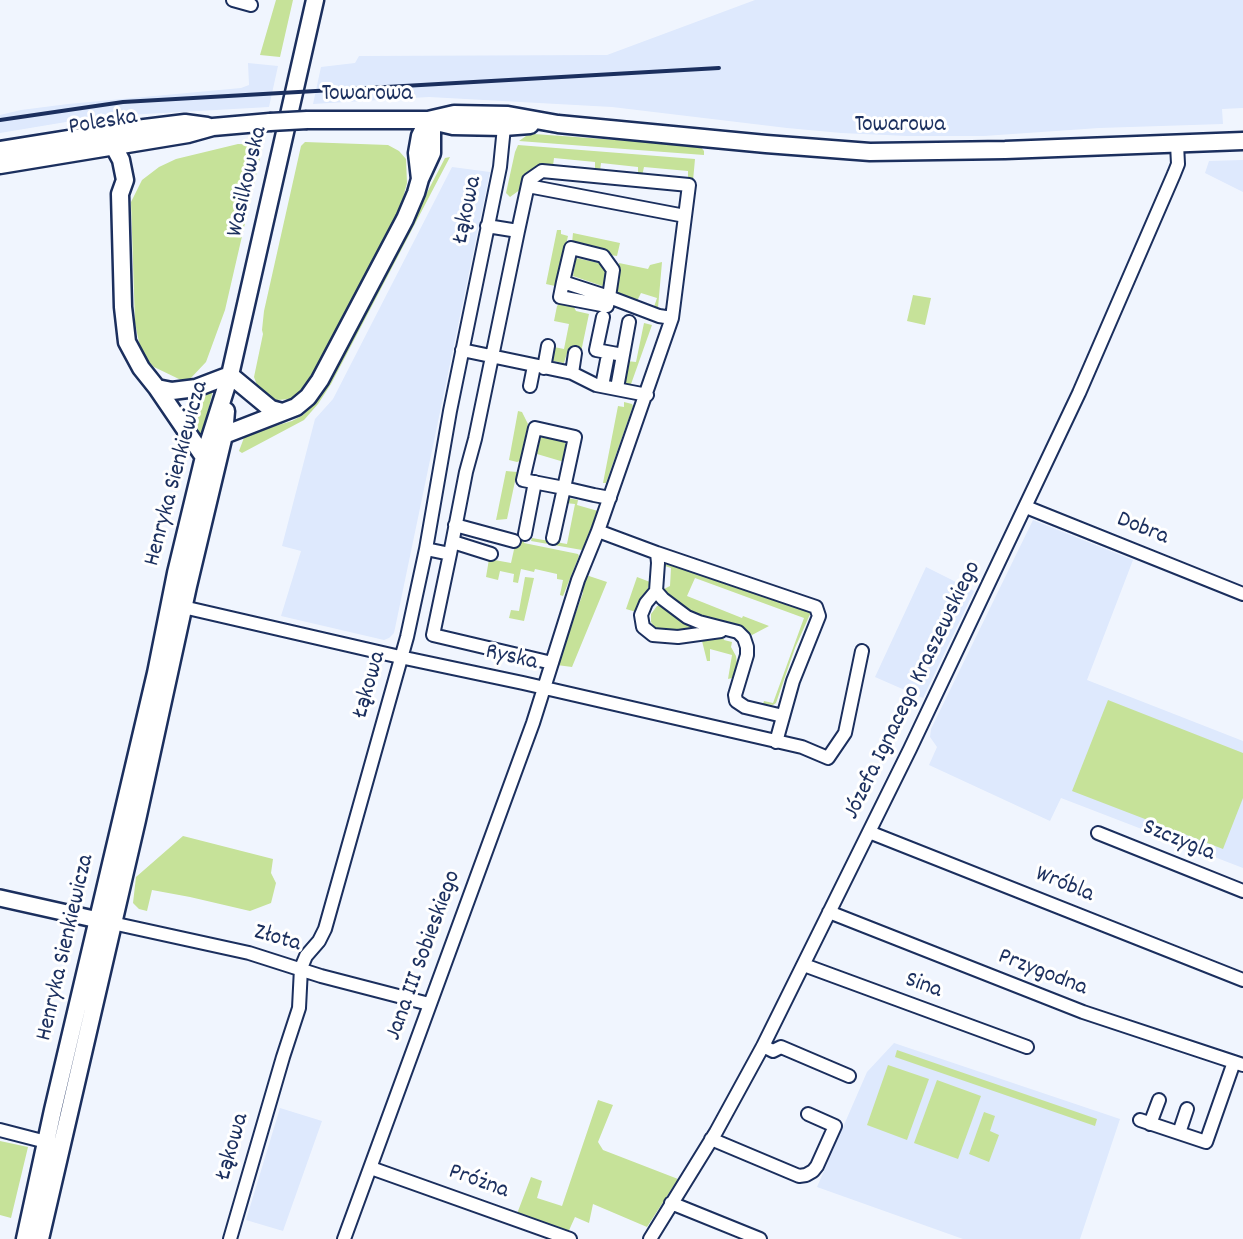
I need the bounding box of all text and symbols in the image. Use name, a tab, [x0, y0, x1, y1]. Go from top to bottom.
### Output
street label: Towarowa	[321, 82, 413, 110]
street label: Poleska	[67, 104, 139, 144]
street label: Towarowa	[854, 113, 946, 141]
street label: Wasilkowska	[222, 124, 276, 240]
street label: Łąkowa	[448, 174, 490, 246]
street label: Henryka Sienkiewicza	[139, 378, 217, 570]
street label: Dobra	[1112, 507, 1172, 553]
street label: Józefa Ignacego Kraszewskiego	[839, 557, 989, 825]
street label: Ryska	[482, 639, 540, 679]
street label: Łąkowa	[348, 648, 394, 722]
street label: Szczygla	[1138, 814, 1218, 870]
street label: Henryka Sienkiewicza	[32, 852, 102, 1044]
street label: Wróbla	[1030, 861, 1098, 911]
street label: Jana III Sobieskiego	[381, 867, 469, 1045]
street label: Złota	[250, 920, 304, 960]
street label: Przygodna	[993, 944, 1091, 1004]
street label: Sina	[901, 967, 945, 1007]
street label: Łąkowa	[211, 1110, 257, 1184]
street label: Próżna	[444, 1159, 512, 1207]

